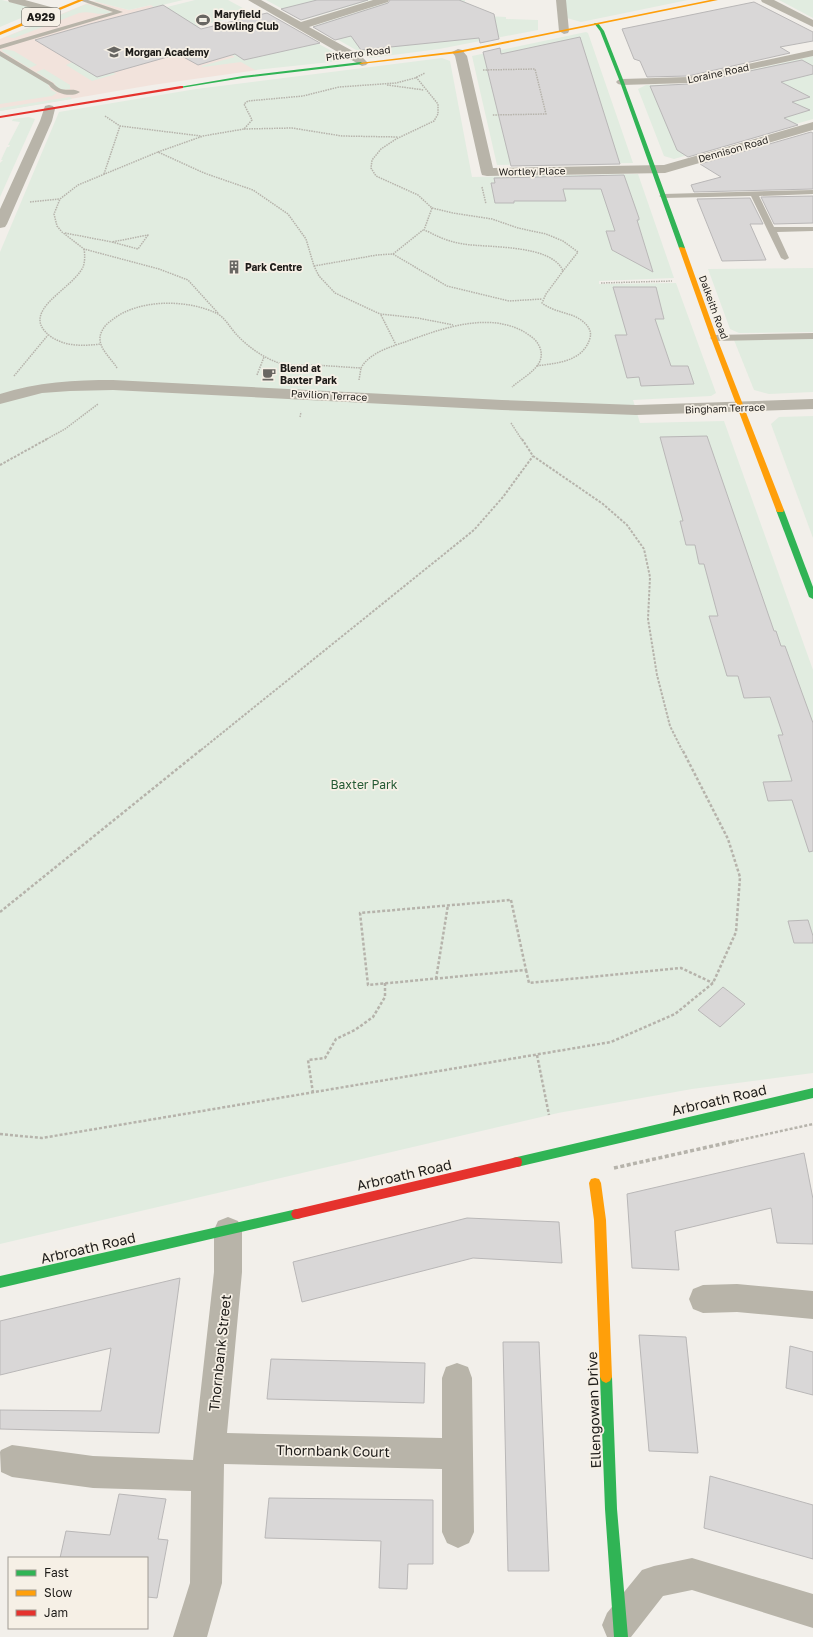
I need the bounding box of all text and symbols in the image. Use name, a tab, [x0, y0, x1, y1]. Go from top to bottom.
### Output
road number: A929	[22, 8, 60, 26]
place label: Maryfield Bowling Club	[214, 8, 279, 32]
sports icon: Maryfield Bowling Club	[195, 12, 211, 28]
street label: Pitkerro Road	[325, 43, 391, 63]
school or university icon: Morgan Academy	[106, 44, 122, 60]
place label: Morgan Academy	[125, 46, 209, 58]
street label: Loraine Road	[686, 61, 750, 85]
street label: Dennison Road	[697, 133, 769, 165]
street label: Wortley Place	[499, 164, 566, 178]
building icon: Park Centre	[226, 259, 242, 275]
place label: Park Centre	[245, 261, 302, 273]
street label: Dalkeith Road	[697, 273, 731, 341]
place label: Blend at Baxter Park	[280, 362, 337, 386]
cafe icon: Blend at Baxter Park	[261, 366, 277, 382]
street label: Pavilion Terrace	[291, 387, 368, 403]
street label: Bingham Terrace	[685, 401, 766, 415]
park label: Baxter Park	[330, 777, 398, 792]
street label: Arbroath Road	[670, 1080, 768, 1119]
street label: Arbroath Road	[355, 1155, 453, 1194]
street label: Arbroath Road	[39, 1228, 137, 1267]
street label: Thornbank Street	[205, 1294, 234, 1412]
street label: Ellengowan Drive	[583, 1351, 604, 1469]
street label: Thornbank Court	[276, 1441, 390, 1460]
legend	[8, 1557, 148, 1629]
text: Fast	[44, 1565, 69, 1580]
text: Slow	[44, 1585, 72, 1600]
text: Jam	[44, 1605, 68, 1620]

